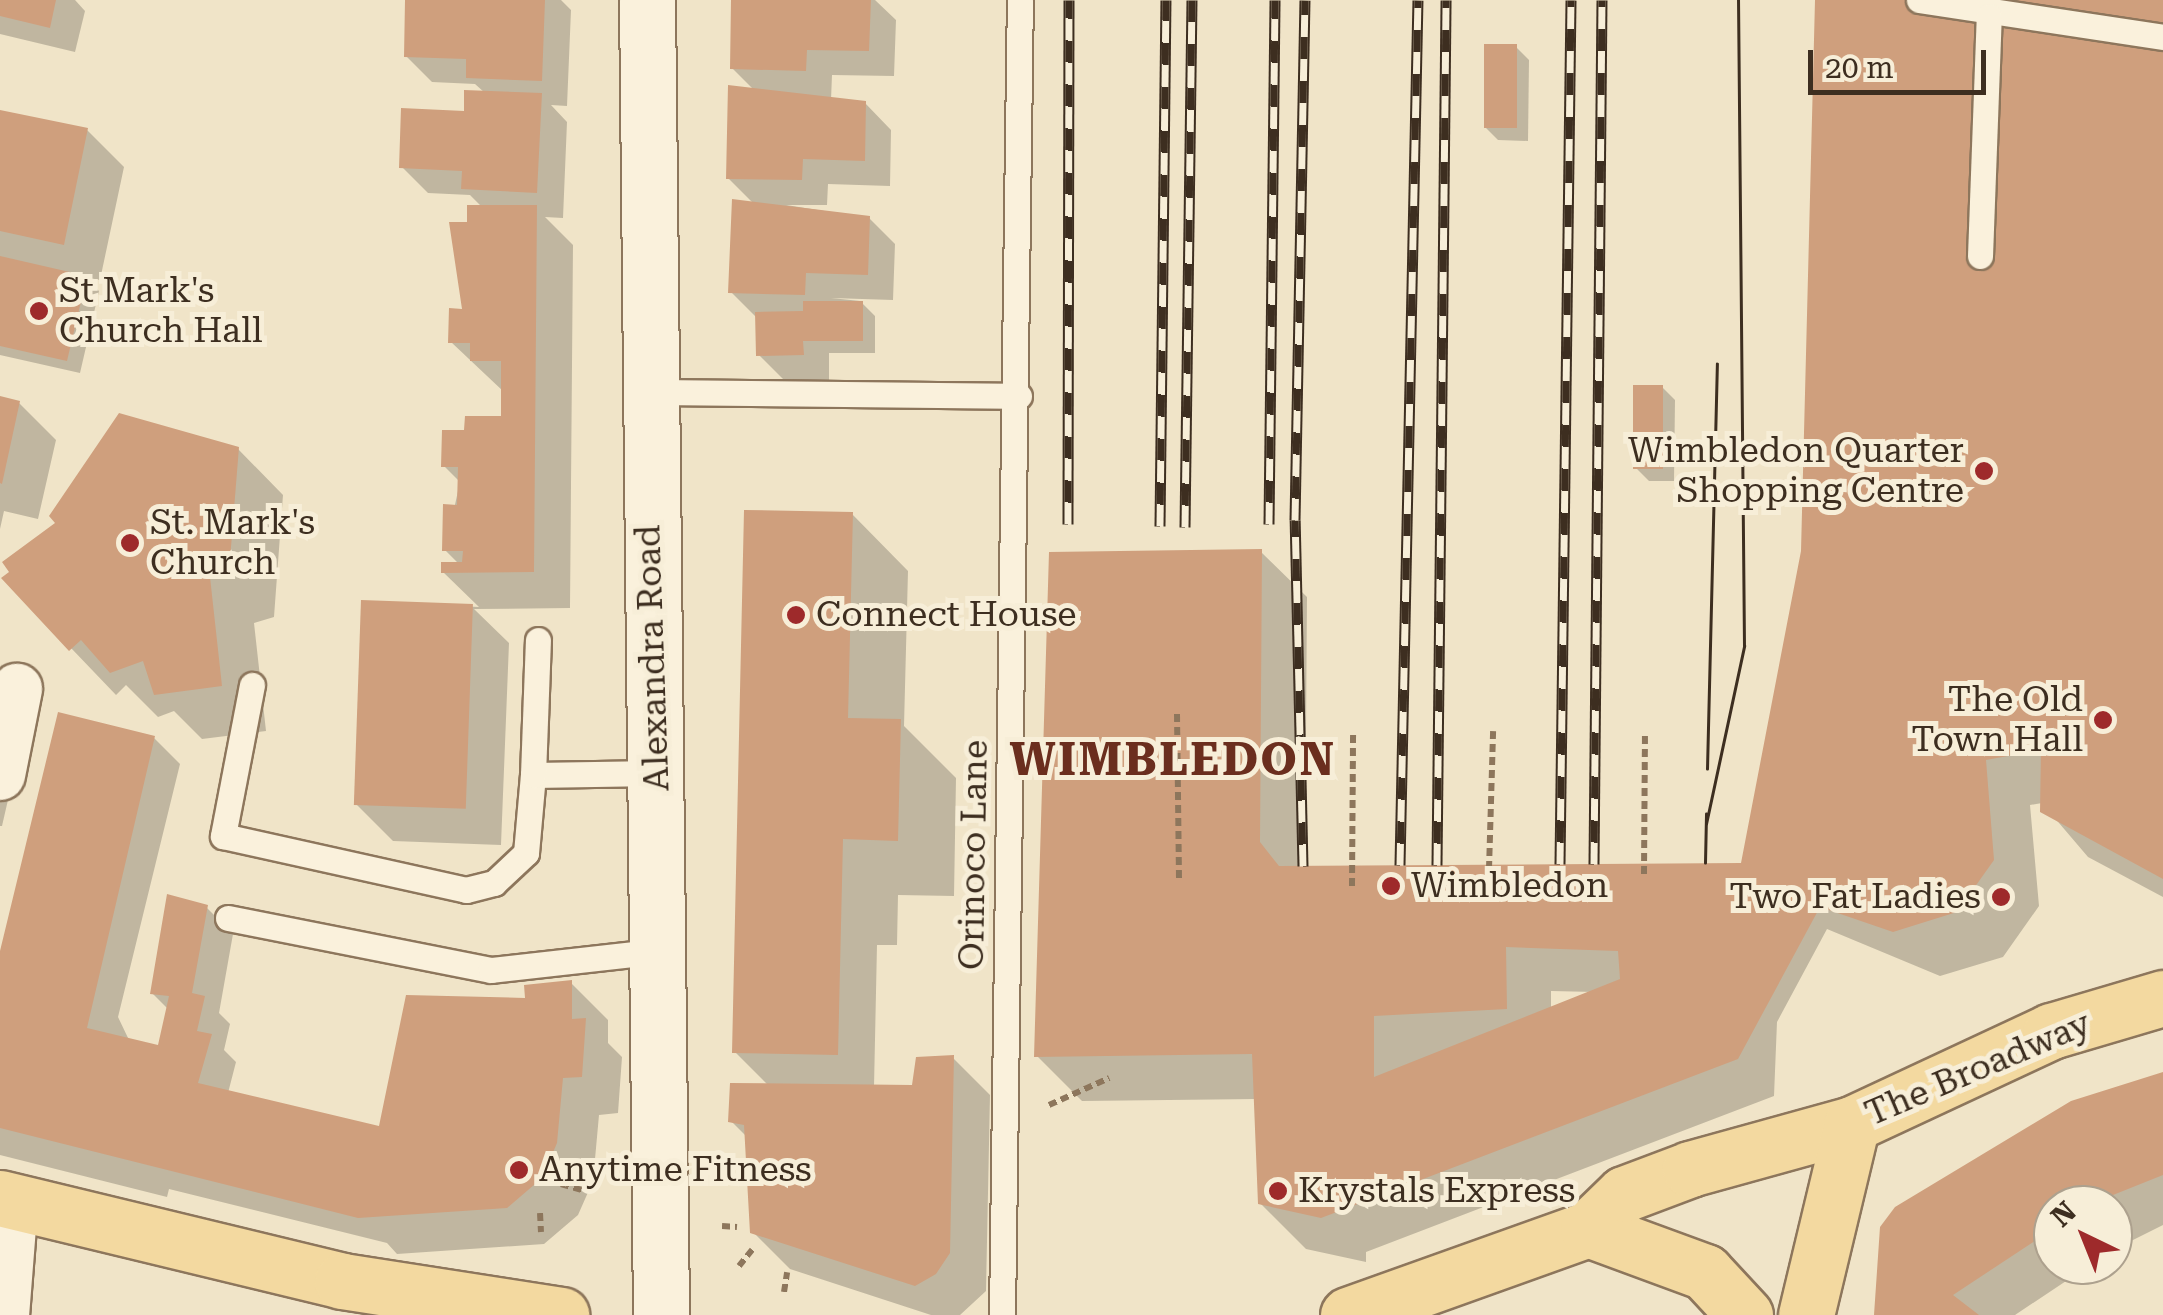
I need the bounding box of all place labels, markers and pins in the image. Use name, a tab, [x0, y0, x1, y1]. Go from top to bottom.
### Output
place label: St Mark's Church Hall	[59, 270, 263, 352]
marker: St Mark's Church Hall	[28, 300, 50, 322]
place label: Wimbledon Quarter Shopping Centre	[1628, 430, 1964, 512]
marker: Wimbledon Quarter Shopping Centre	[1973, 460, 1995, 482]
place label: St. Mark's Church	[150, 502, 315, 584]
marker: St. Mark's Church	[119, 532, 141, 554]
place label: Connect House	[816, 594, 1077, 636]
marker: Connect House	[785, 604, 807, 626]
place label: The Old Town Hall	[1911, 679, 2083, 761]
marker: The Old Town Hall	[2092, 709, 2114, 731]
place label: Wimbledon	[1411, 865, 1608, 907]
marker: Wimbledon	[1380, 875, 1402, 897]
place label: Two Fat Ladies	[1729, 876, 1981, 918]
marker: Two Fat Ladies	[1990, 886, 2012, 908]
place label: Anytime Fitness	[539, 1149, 812, 1191]
marker: Anytime Fitness	[508, 1159, 530, 1181]
place label: Krystals Express	[1298, 1170, 1575, 1212]
marker: Krystals Express	[1267, 1180, 1289, 1202]

